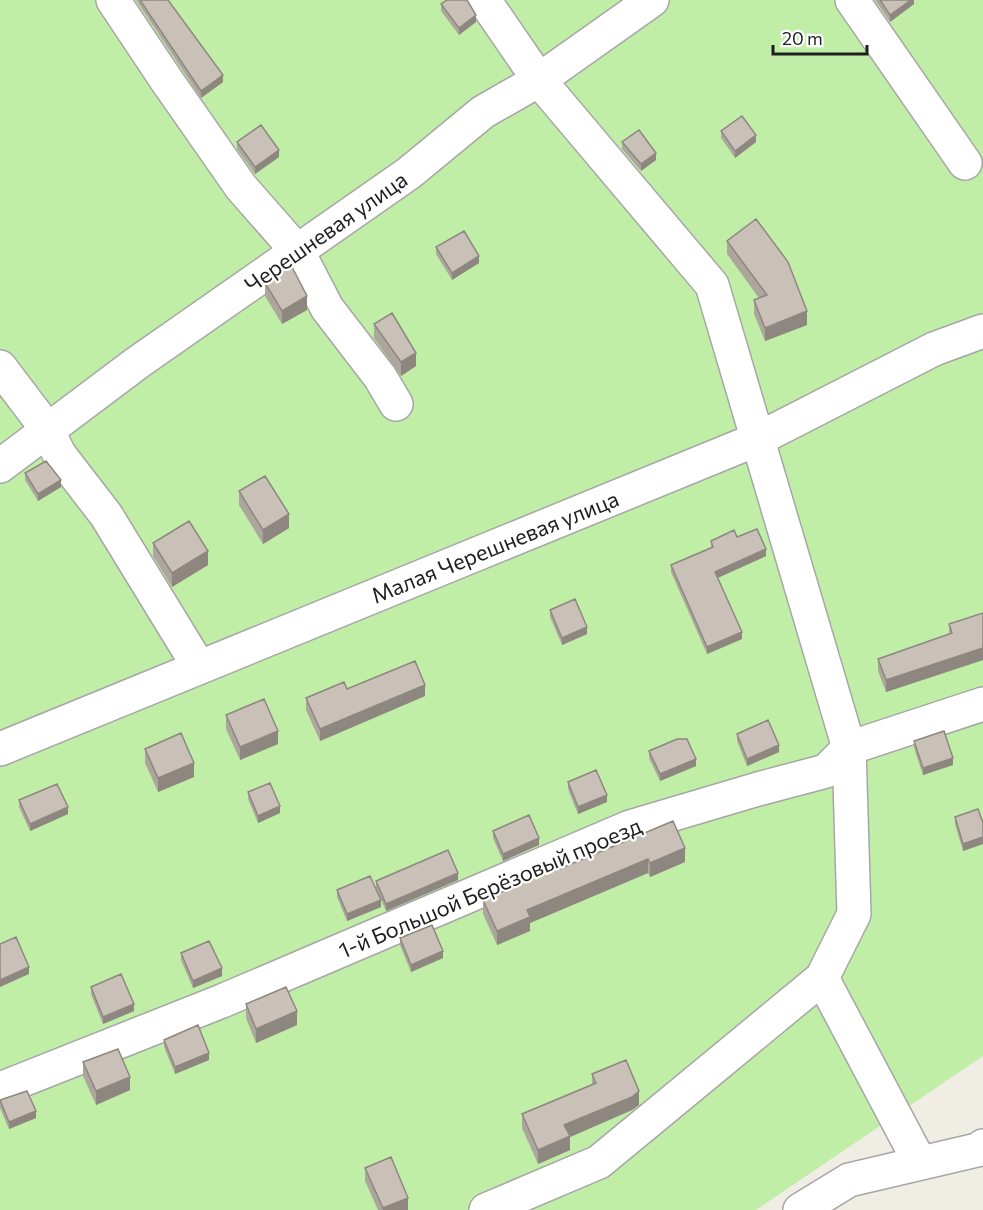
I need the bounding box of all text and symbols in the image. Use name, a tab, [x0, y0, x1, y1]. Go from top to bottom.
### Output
scale bar	[773, 18, 868, 56]
text: 20 m	[782, 27, 823, 49]
street label: Черешневая улица	[239, 165, 412, 298]
street label: Малая Черешневая улица	[367, 484, 622, 609]
street label: 1-й Большой Берёзовый проезд	[334, 811, 645, 964]

